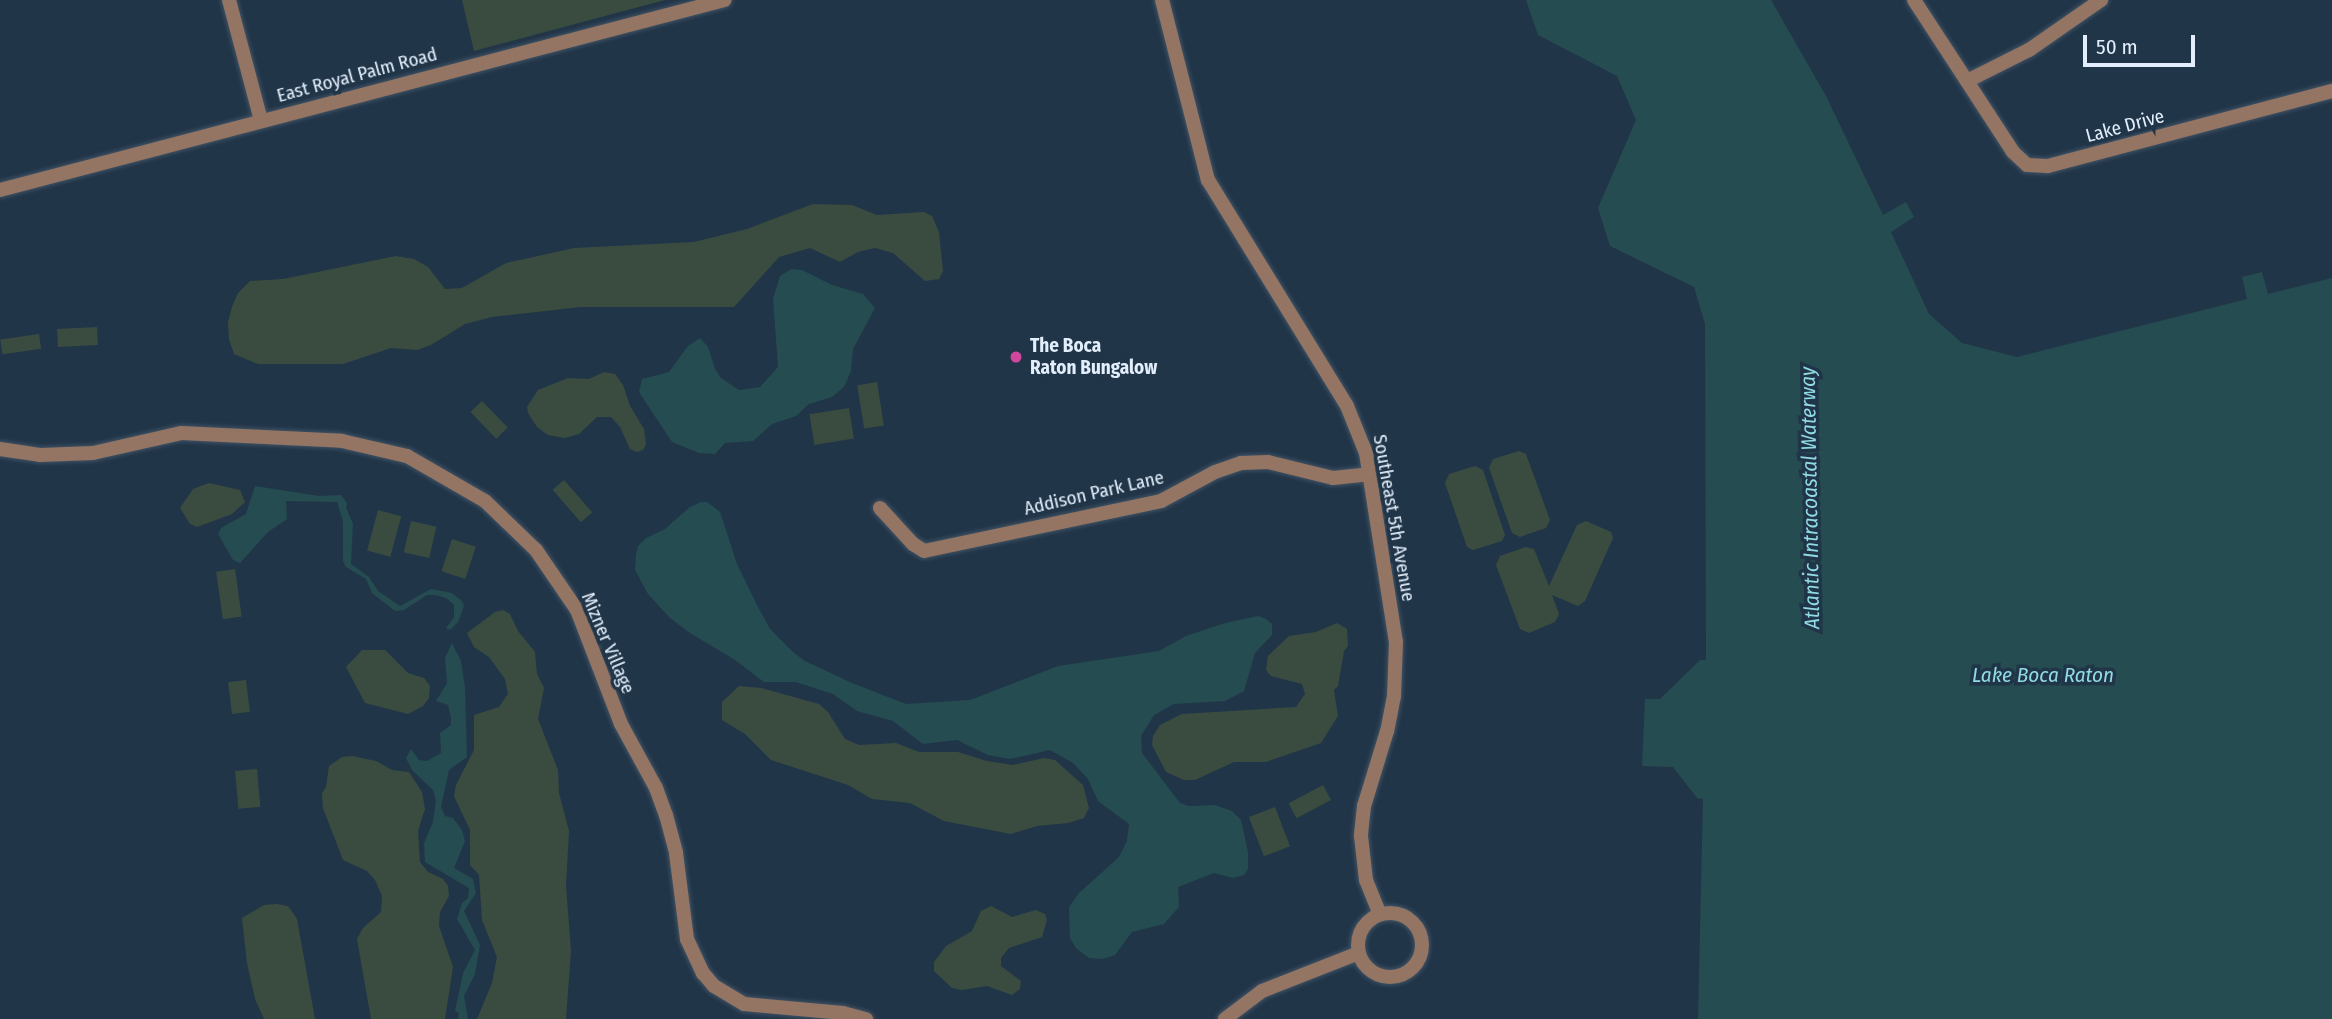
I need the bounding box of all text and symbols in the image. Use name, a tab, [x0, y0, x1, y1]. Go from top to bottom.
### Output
scale bar	[2087, 21, 2199, 65]
text: 50 m	[2096, 34, 2138, 60]
street label: East Royal Palm Road	[274, 43, 440, 107]
street label: Lake Drive	[2083, 105, 2167, 147]
place label: The Boca Raton Bungalow	[1030, 335, 1157, 379]
marker: The Boca Raton Bungalow	[1008, 349, 1024, 365]
water label: Atlantic Intracoastal Waterway	[1795, 367, 1825, 629]
street label: Southeast 5th Avenue	[1368, 433, 1420, 603]
street label: Addison Park Lane	[1022, 466, 1166, 520]
street label: Mizner Village	[576, 589, 640, 697]
water label: Lake Boca Raton	[1972, 662, 2114, 688]

